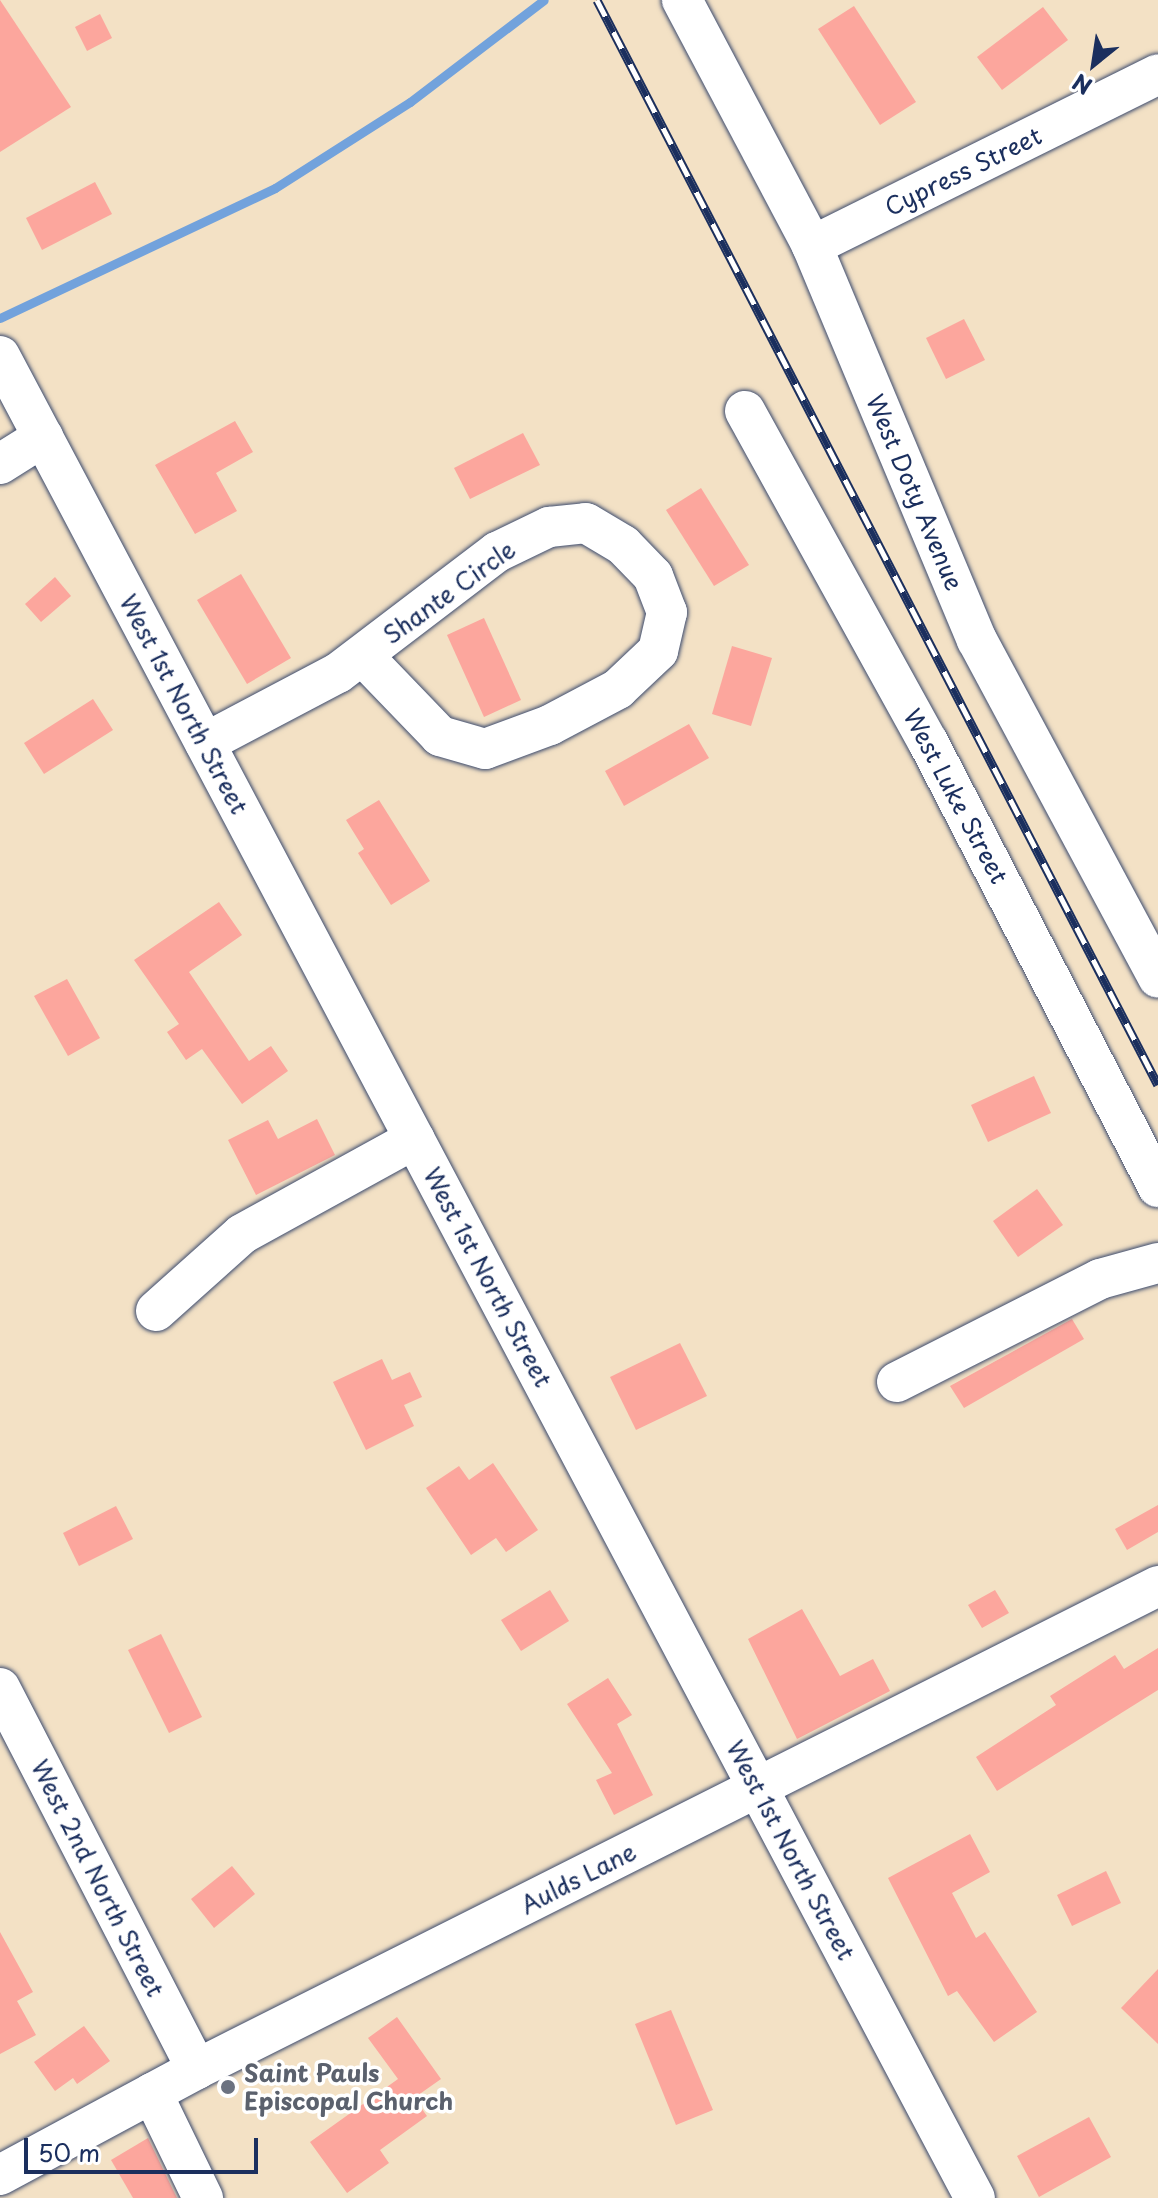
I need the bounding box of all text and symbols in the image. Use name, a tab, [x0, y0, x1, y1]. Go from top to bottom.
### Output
north arrow	[1054, 24, 1134, 104]
text: N	[1066, 67, 1098, 104]
street label: Cypress Street	[880, 120, 1046, 222]
street label: West Doty Avenue	[861, 390, 969, 594]
street label: Shante Circle	[377, 534, 521, 650]
street label: West 1st North Street	[113, 587, 255, 821]
street label: West Luke Street	[897, 703, 1015, 889]
street label: West 1st North Street	[417, 1160, 559, 1394]
street label: West 1st North Street	[720, 1733, 862, 1967]
street label: West 2nd North Street	[25, 1754, 171, 2002]
street label: Aulds Lane	[515, 1836, 641, 1920]
place label: Saint Pauls Episcopal Church	[244, 2059, 454, 2115]
marker: Saint Pauls Episcopal Church	[219, 2078, 237, 2096]
scale bar	[28, 2122, 262, 2172]
text: 50 m	[38, 2134, 100, 2170]

